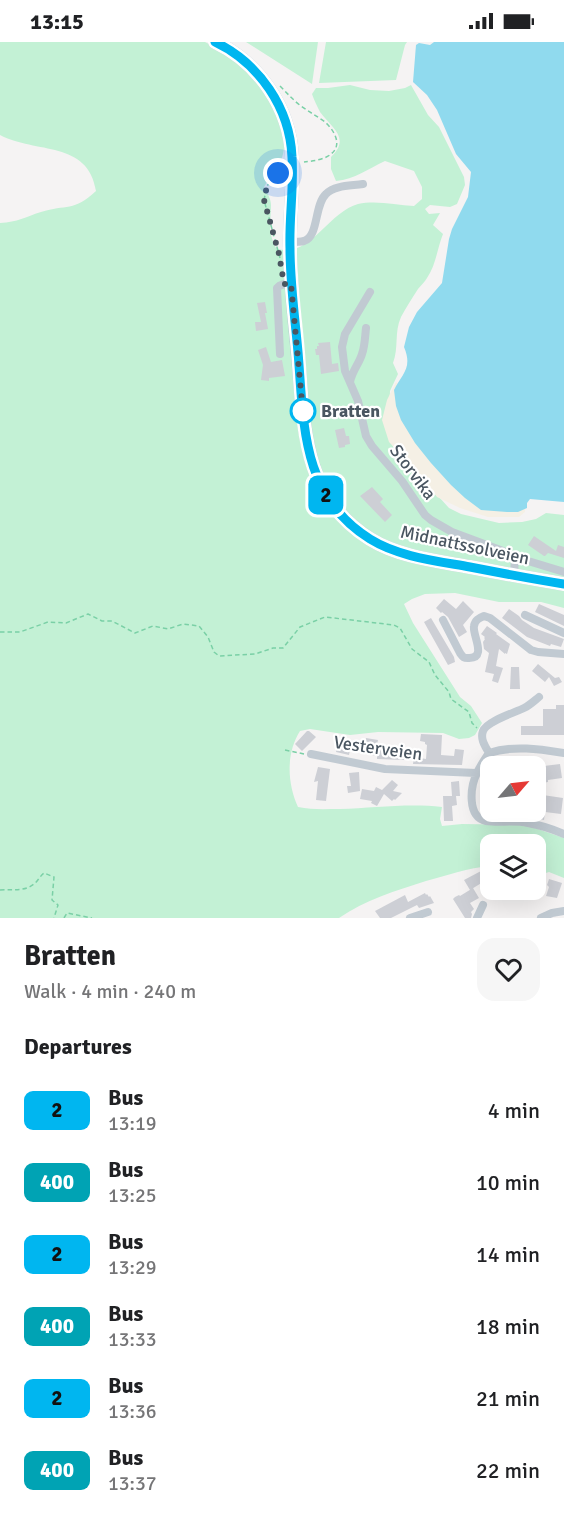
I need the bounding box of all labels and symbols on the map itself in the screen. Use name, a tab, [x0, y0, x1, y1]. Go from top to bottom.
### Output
your location	[263, 158, 293, 188]
marker: Bratten	[290, 398, 316, 424]
place label: Bratten	[321, 400, 380, 422]
street label: Storvika	[385, 440, 441, 504]
line badge: 2	[306, 476, 346, 514]
street label: Midnattssolveien	[399, 521, 531, 569]
street label: Vesterveien	[332, 731, 424, 765]
north arrow	[480, 756, 546, 822]

